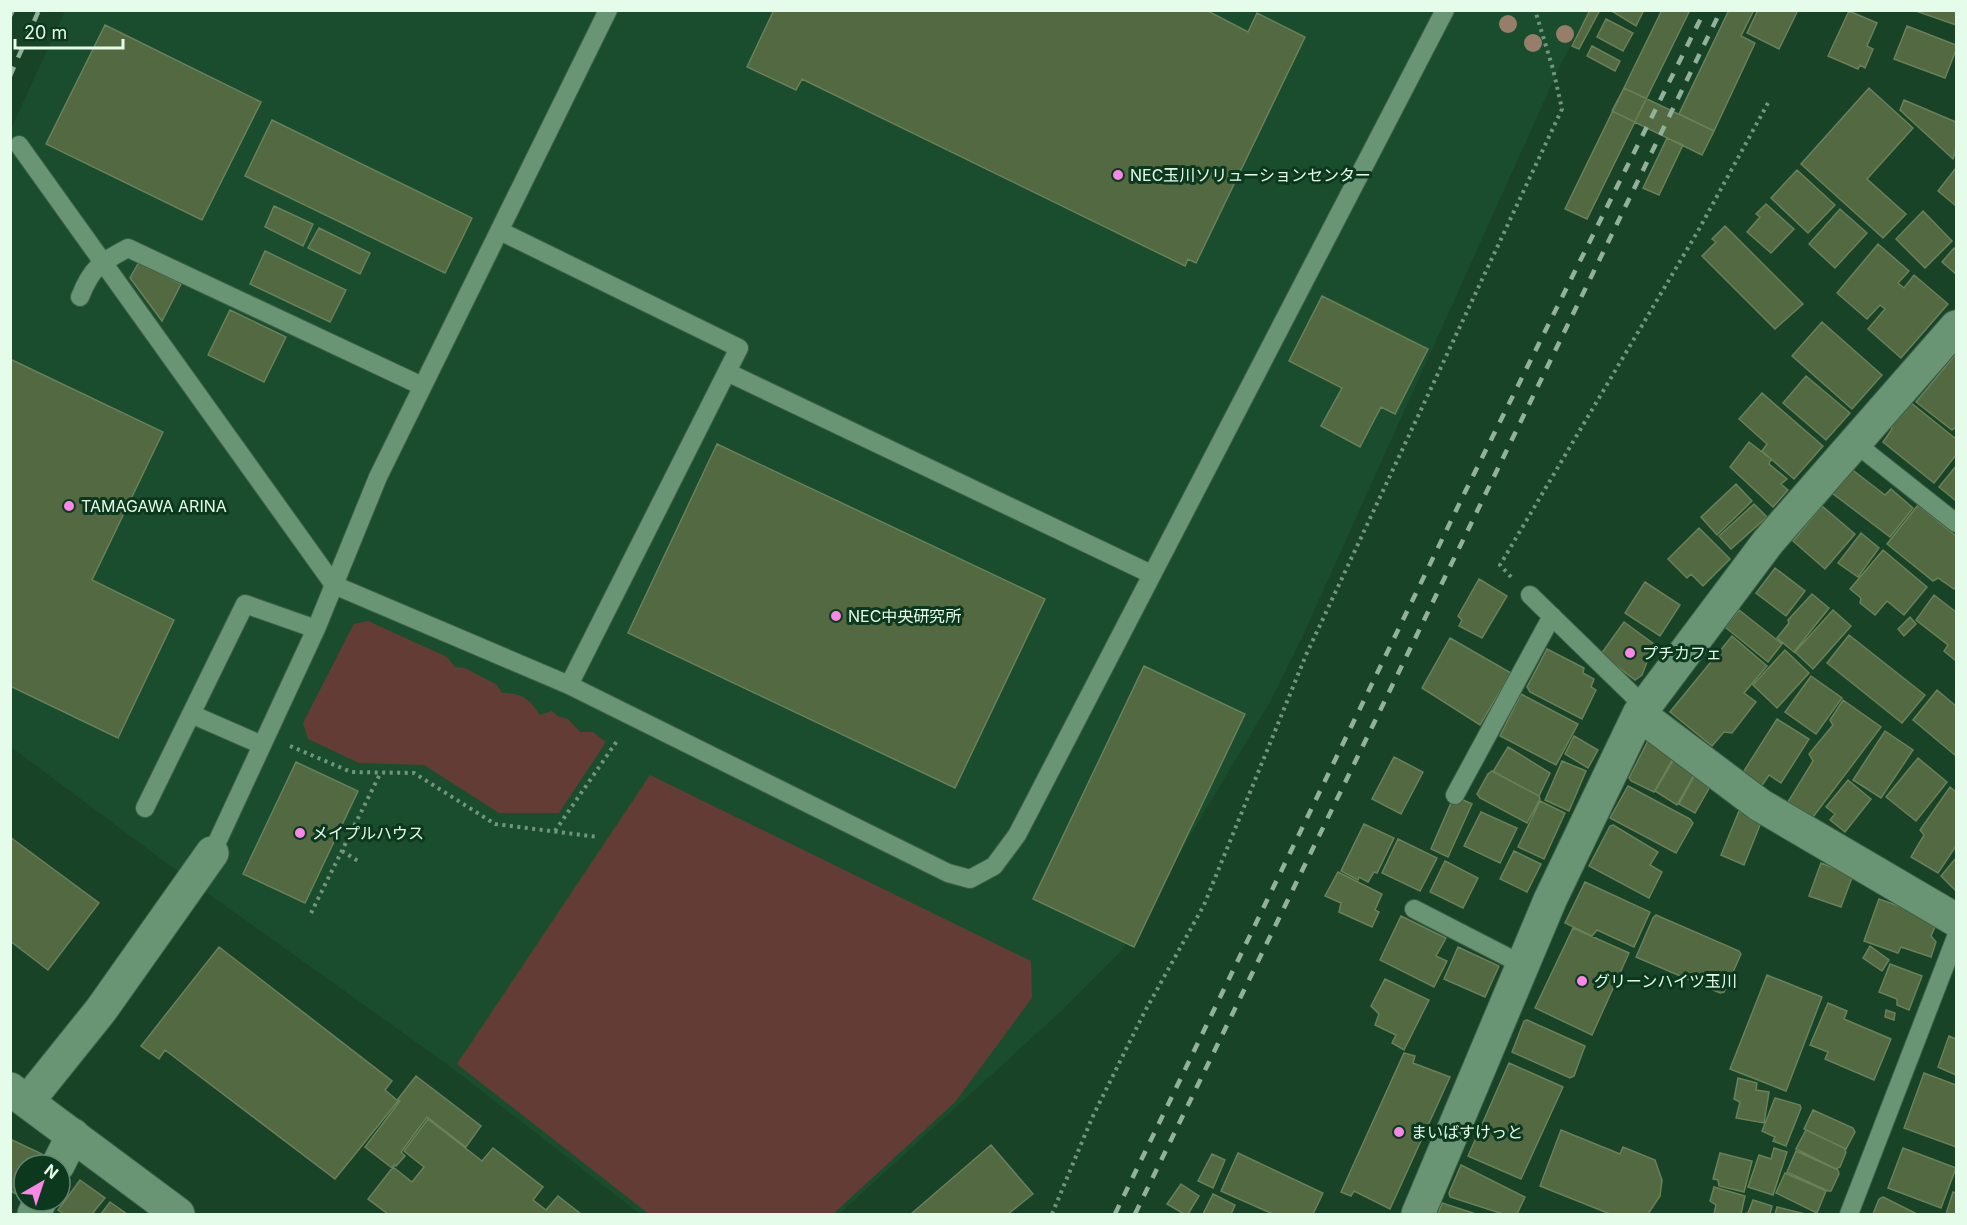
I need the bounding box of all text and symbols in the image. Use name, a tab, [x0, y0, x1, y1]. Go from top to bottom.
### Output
scale bar	[15, 12, 123, 50]
text: 20 m	[24, 22, 67, 43]
place label: NEC玉川ソリューションセンター	[1130, 165, 1371, 185]
marker: NEC玉川ソリューションセンター	[1111, 168, 1125, 182]
place label: TAMAGAWA ARINA	[81, 496, 227, 516]
marker: TAMAGAWA ARINA	[62, 499, 76, 513]
place label: NEC中央研究所	[848, 606, 961, 626]
marker: NEC中央研究所	[829, 609, 843, 623]
place label: プチカフェ	[1642, 643, 1722, 663]
marker: プチカフェ	[1623, 646, 1637, 660]
place label: メイプルハウス	[312, 823, 424, 843]
marker: メイプルハウス	[293, 826, 307, 840]
place label: グリーンハイツ玉川	[1594, 971, 1737, 991]
marker: グリーンハイツ玉川	[1575, 974, 1589, 988]
place label: まいばすけっと	[1411, 1122, 1523, 1142]
marker: まいばすけっと	[1392, 1125, 1406, 1139]
north arrow	[12, 1153, 72, 1213]
text: N	[40, 1160, 62, 1183]

